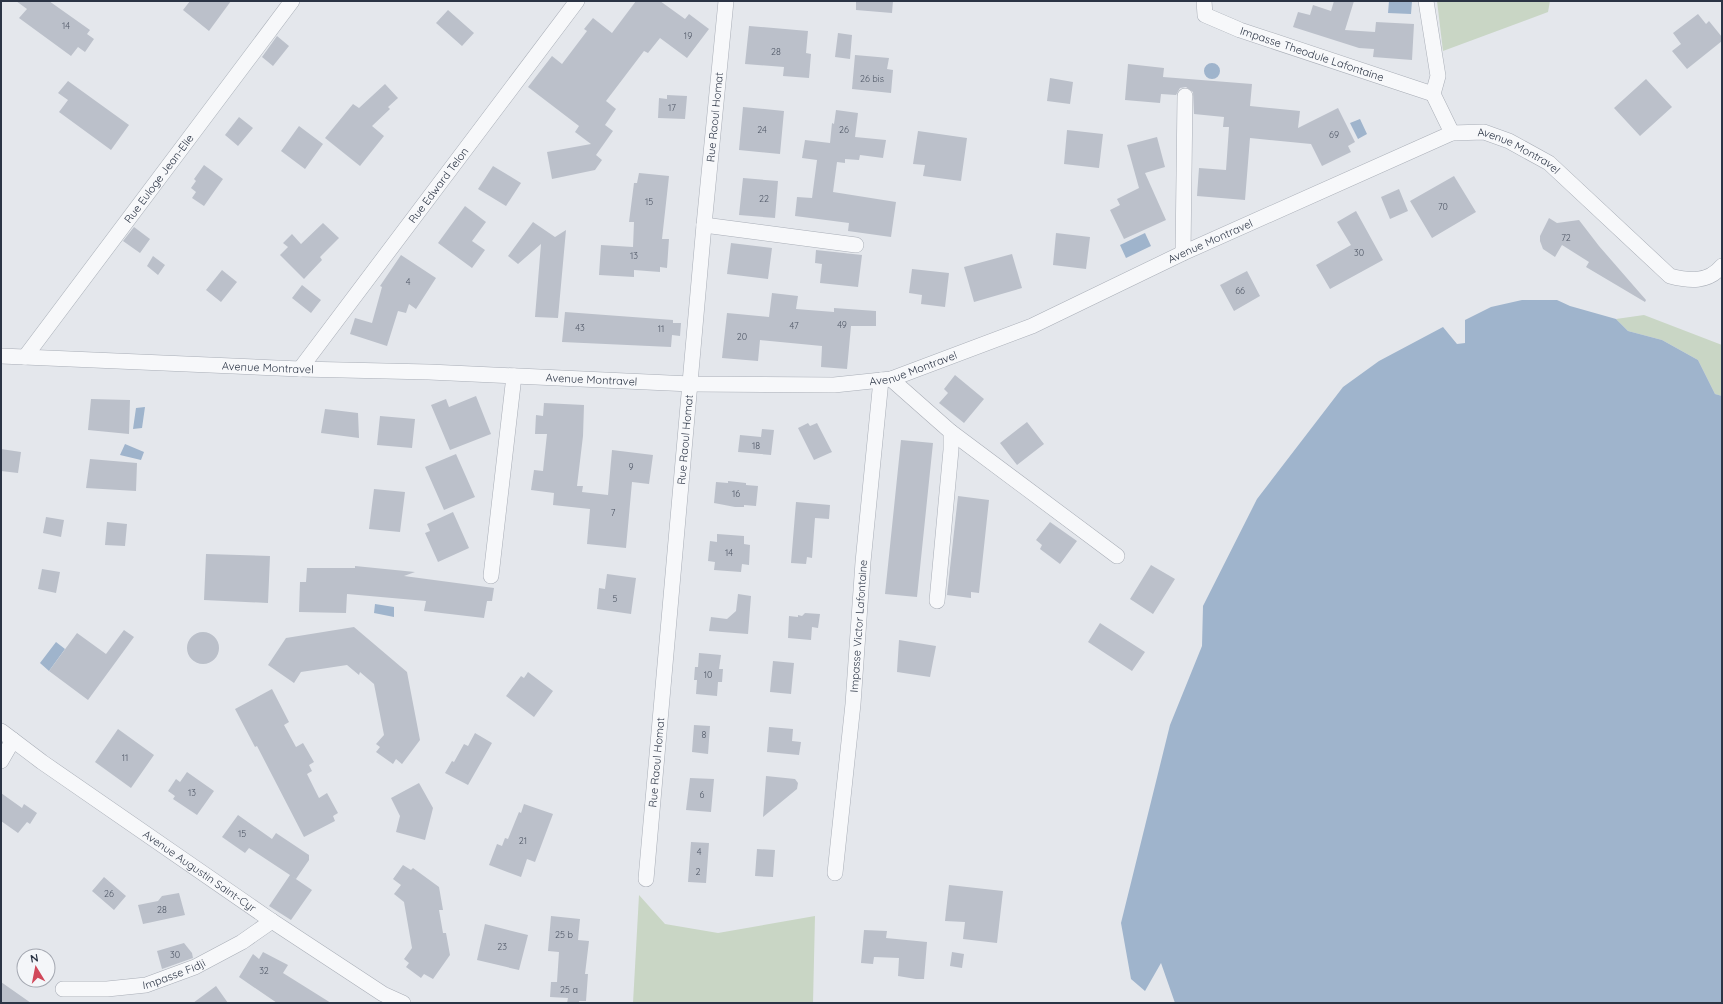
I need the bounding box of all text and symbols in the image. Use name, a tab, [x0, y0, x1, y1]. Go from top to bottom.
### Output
house number: 14	[62, 20, 70, 31]
street label: Impasse Theodule Lafontaine	[1238, 24, 1386, 84]
house number: 19	[684, 30, 692, 41]
house number: 28	[771, 46, 781, 57]
street label: Rue Raoul Homat	[703, 71, 726, 163]
house number: 26 bis	[860, 73, 884, 84]
house number: 17	[668, 102, 676, 113]
house number: 24	[757, 124, 767, 135]
house number: 26	[839, 124, 849, 135]
street label: Avenue Montravel	[1477, 125, 1563, 177]
house number: 69	[1329, 129, 1339, 140]
street label: Rue Euloge Jean-Elie	[121, 131, 197, 226]
street label: Rue Edward Telon	[405, 145, 471, 226]
house number: 22	[759, 193, 769, 204]
house number: 15	[645, 196, 653, 207]
house number: 70	[1438, 201, 1448, 212]
street label: Avenue Montravel	[1165, 216, 1255, 266]
house number: 72	[1561, 232, 1571, 243]
house number: 30	[1354, 247, 1364, 258]
house number: 13	[630, 250, 638, 261]
house number: 4	[406, 276, 411, 287]
house number: 66	[1235, 285, 1245, 296]
house number: 49	[837, 319, 847, 330]
house number: 47	[789, 320, 799, 331]
house number: 43	[575, 322, 585, 333]
house number: 11	[658, 323, 664, 334]
house number: 20	[737, 331, 747, 342]
street label: Avenue Montravel	[869, 348, 959, 388]
street label: Avenue Montravel	[222, 359, 314, 376]
street label: Avenue Montravel	[545, 370, 638, 389]
street label: Rue Raoul Homat	[674, 394, 696, 485]
house number: 18	[752, 440, 760, 451]
house number: 9	[628, 461, 634, 472]
house number: 16	[732, 488, 740, 499]
house number: 7	[611, 507, 616, 518]
house number: 14	[725, 547, 733, 558]
street label: Impasse Victor Lafontaine	[847, 559, 870, 693]
house number: 5	[613, 593, 618, 604]
house number: 10	[704, 669, 712, 680]
street label: Rue Raoul Homat	[645, 717, 667, 808]
house number: 8	[702, 729, 707, 740]
house number: 11	[122, 752, 128, 763]
house number: 13	[188, 787, 196, 798]
house number: 6	[700, 789, 705, 800]
street label: Avenue Augustin Saint-Cyr	[140, 827, 260, 915]
house number: 15	[238, 828, 246, 839]
house number: 21	[519, 835, 527, 846]
house number: 4	[697, 846, 702, 857]
house number: 2	[696, 866, 701, 877]
house number: 26	[104, 888, 114, 899]
house number: 28	[157, 904, 167, 915]
house number: 25 b	[555, 929, 573, 940]
house number: 23	[497, 941, 507, 952]
north arrow	[16, 948, 56, 988]
house number: 30	[170, 949, 180, 960]
text: N	[29, 951, 39, 966]
street label: Impasse Fidji	[142, 956, 208, 992]
house number: 32	[259, 965, 269, 976]
house number: 25 a	[560, 984, 578, 995]

